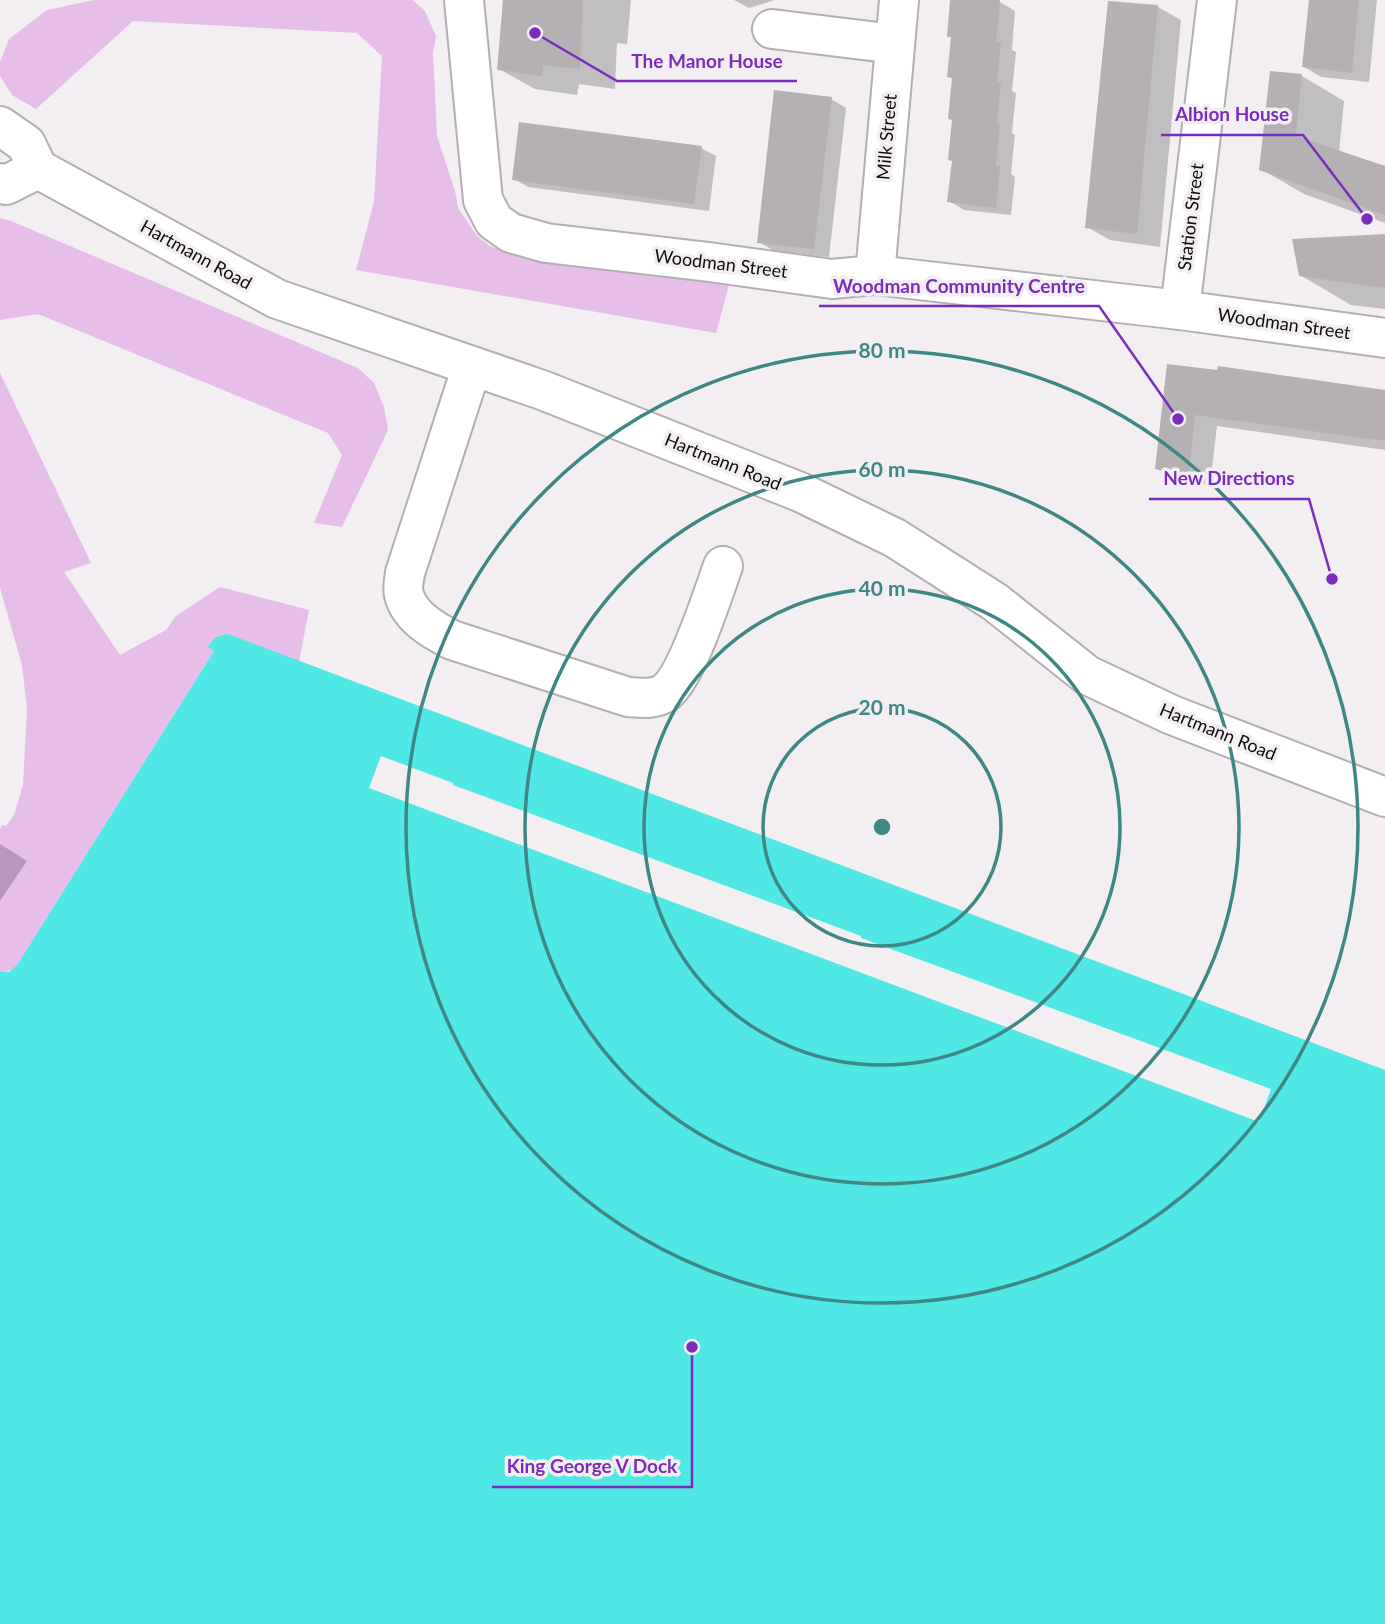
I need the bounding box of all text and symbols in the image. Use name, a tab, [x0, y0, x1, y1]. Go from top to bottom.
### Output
callout: The Manor House	[617, 41, 797, 81]
text: The Manor House	[631, 49, 783, 72]
street label: Milk Street	[871, 92, 901, 181]
callout: Albion House	[1161, 95, 1303, 135]
text: Albion House	[1174, 102, 1289, 125]
street label: Station Street	[1173, 161, 1208, 272]
street label: Hartmann Road	[137, 214, 256, 294]
street label: Woodman Street	[653, 244, 789, 282]
callout: Woodman Community Centre	[819, 266, 1099, 306]
text: Woodman Community Centre	[833, 274, 1085, 297]
street label: Woodman Street	[1216, 303, 1353, 343]
text: 80 m	[858, 337, 906, 362]
street label: Hartmann Road	[662, 428, 785, 494]
text: 60 m	[858, 456, 906, 481]
callout: New Directions	[1149, 459, 1309, 499]
text: New Directions	[1163, 466, 1295, 489]
text: 40 m	[858, 575, 906, 600]
text: 20 m	[858, 694, 906, 719]
street label: Hartmann Road	[1157, 698, 1280, 764]
centre of rings	[870, 815, 894, 839]
callout: King George V Dock	[492, 1447, 692, 1487]
text: King George V Dock	[507, 1454, 678, 1477]

